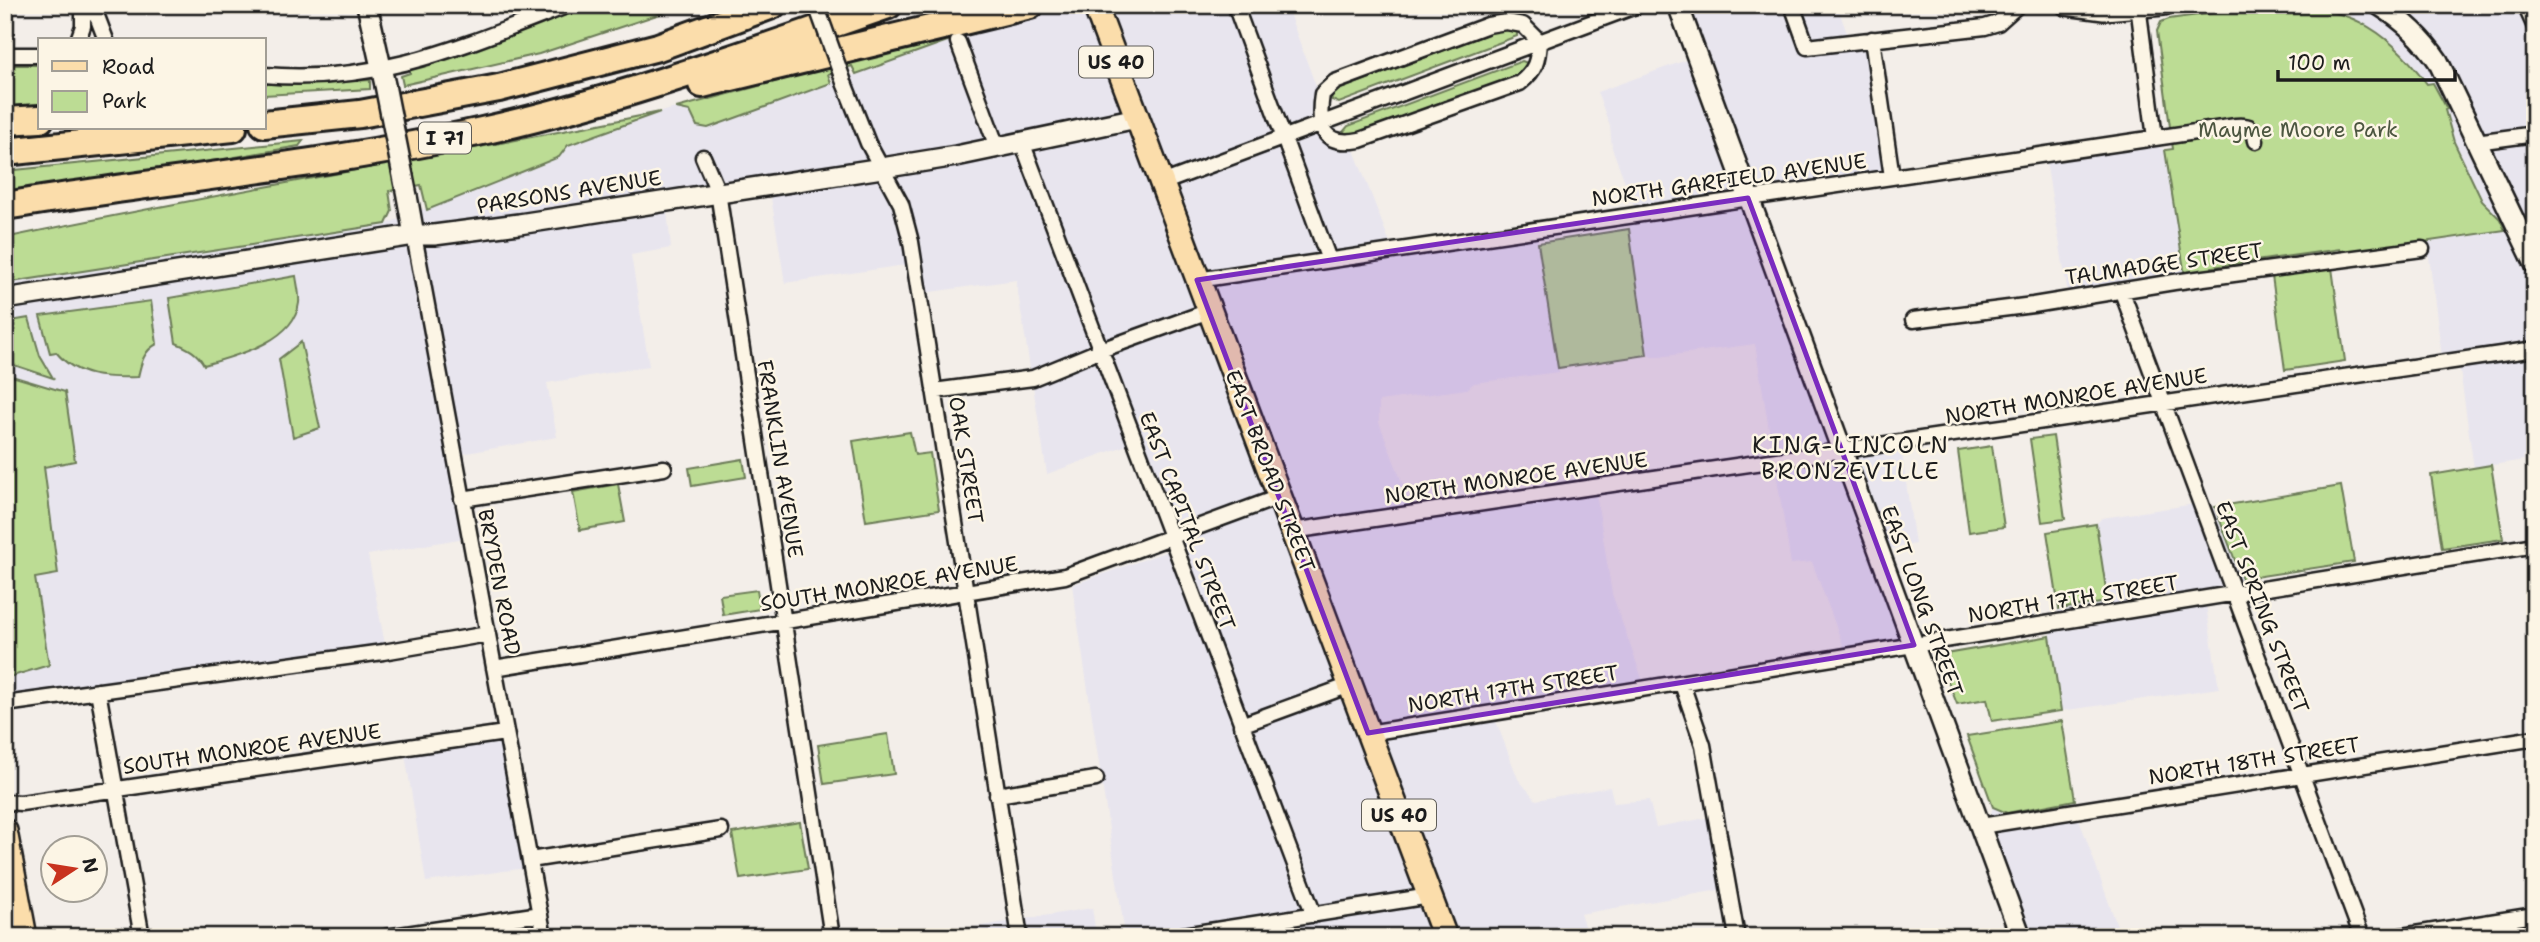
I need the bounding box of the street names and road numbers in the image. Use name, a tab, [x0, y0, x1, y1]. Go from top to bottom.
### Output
road number: US 40	[1079, 46, 1153, 78]
road number: I 71	[419, 122, 471, 154]
street label: NORTH GARFIELD AVENUE	[1590, 147, 1868, 213]
street label: PARSONS AVENUE	[475, 164, 663, 220]
street label: TALMADGE STREET	[2063, 236, 2265, 292]
street label: FRANKLIN AVENUE	[751, 358, 809, 560]
street label: NORTH MONROE AVENUE	[1943, 361, 2209, 431]
street label: EAST BROAD STREET	[1218, 366, 1322, 576]
street label: OAK STREET	[942, 395, 990, 525]
street label: EAST CAPITAL STREET	[1132, 408, 1242, 634]
street label: NORTH MONROE AVENUE	[1383, 446, 1649, 510]
street label: EAST SPRING STREET	[2209, 497, 2315, 717]
street label: EAST LONG STREET	[1874, 502, 1970, 700]
street label: BRYDEN ROAD	[471, 506, 527, 658]
street label: SOUTH MONROE AVENUE	[758, 550, 1020, 618]
street label: NORTH 17TH STREET	[1966, 569, 2180, 629]
street label: NORTH 17TH STREET	[1406, 659, 1620, 719]
street label: SOUTH MONROE AVENUE	[121, 717, 383, 781]
street label: NORTH 18TH STREET	[2146, 730, 2362, 792]
road number: US 40	[1362, 800, 1436, 830]

